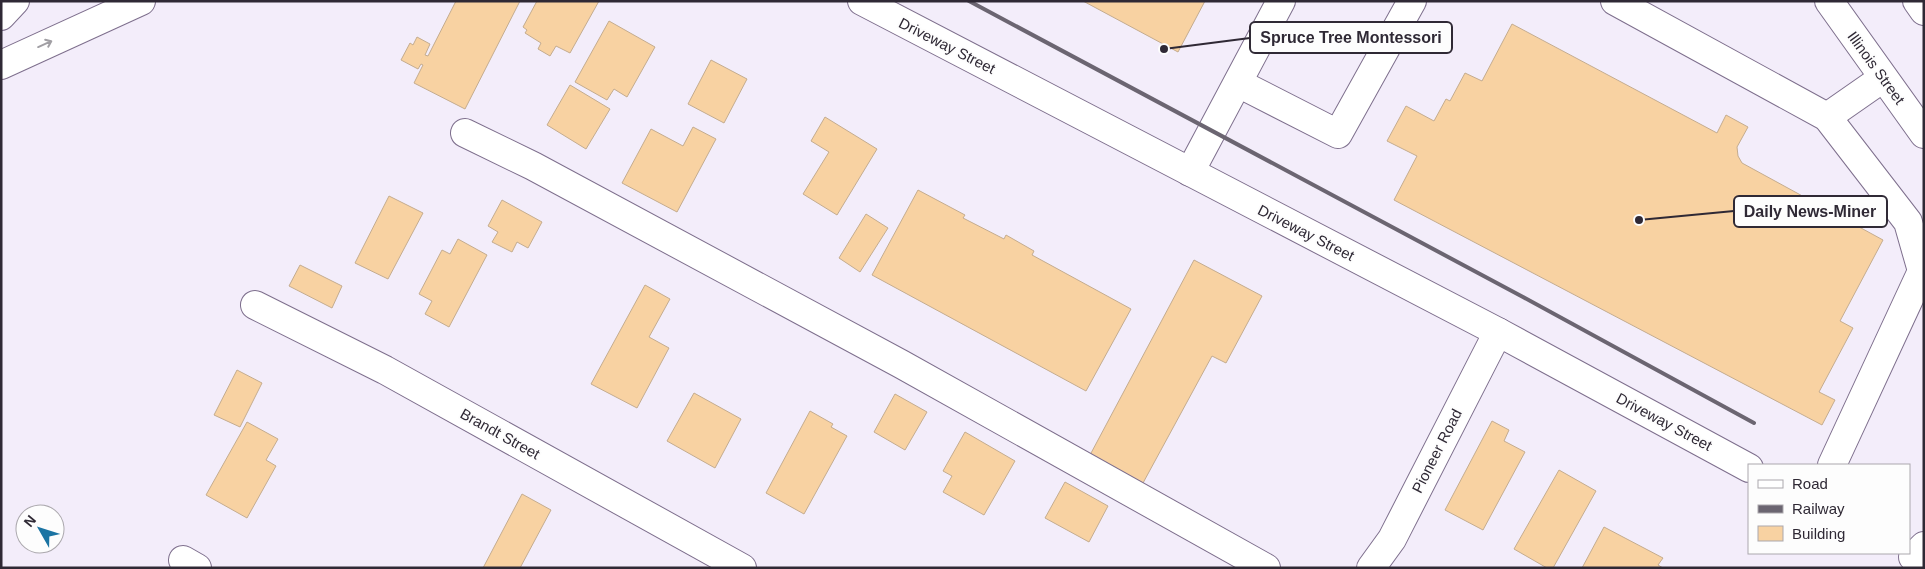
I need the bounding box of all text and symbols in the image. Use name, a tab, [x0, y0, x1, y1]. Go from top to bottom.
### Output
street label: Driveway Street	[896, 14, 999, 78]
callout: Spruce Tree Montessori	[1250, 22, 1452, 53]
street label: Illinois Street	[1844, 28, 1909, 108]
text: Spruce Tree Montessori	[1260, 29, 1442, 46]
one-way arrow	[37, 38, 52, 48]
callout: Daily News-Miner	[1734, 196, 1887, 227]
street label: Driveway Street	[1255, 201, 1358, 265]
text: Daily News-Miner	[1744, 203, 1876, 220]
street label: Driveway Street	[1614, 389, 1716, 454]
street label: Brandt Street	[457, 405, 544, 463]
street label: Pioneer Road	[1408, 406, 1465, 495]
legend	[1748, 464, 1910, 554]
text: Road	[1792, 475, 1828, 492]
text: Railway	[1792, 500, 1845, 517]
north arrow	[15, 504, 65, 554]
text: N	[20, 512, 39, 530]
text: Building	[1792, 525, 1845, 542]

